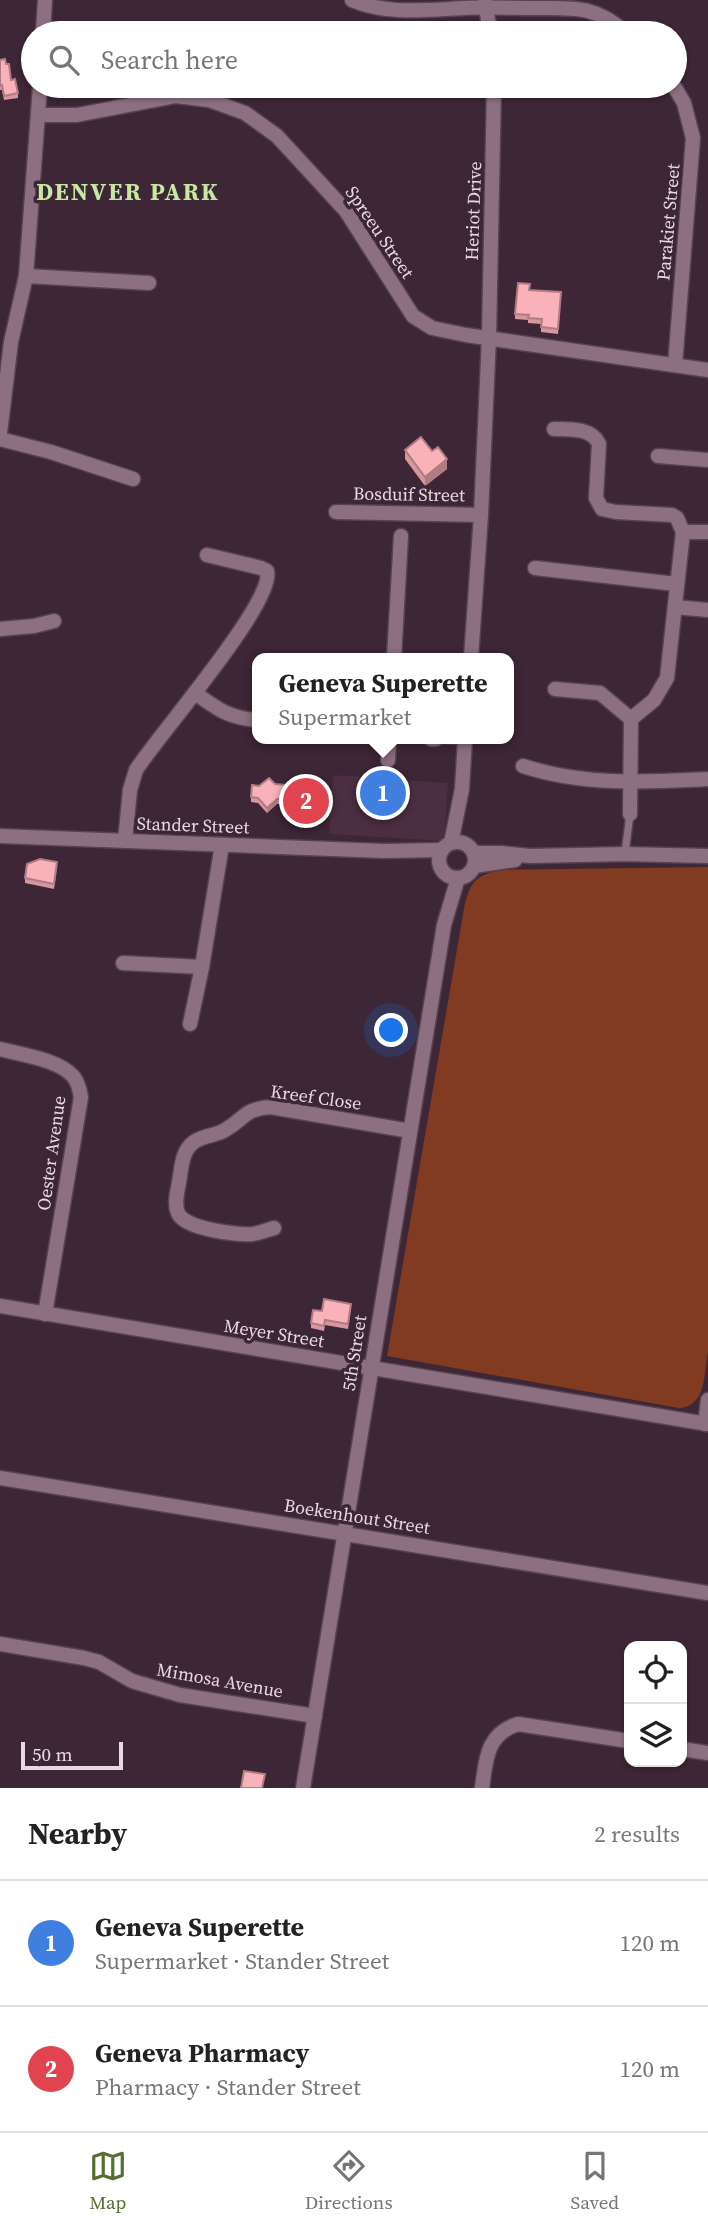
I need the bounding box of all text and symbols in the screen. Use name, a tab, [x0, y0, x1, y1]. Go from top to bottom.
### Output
search box	[21, 21, 687, 98]
icon: search	[45, 41, 83, 79]
text: Search here	[101, 42, 238, 78]
street label: Heriot Drive	[459, 161, 487, 261]
street label: Parakiet Street	[650, 162, 686, 281]
district label: DENVER PARK	[36, 175, 220, 208]
street label: Spreeu Street	[340, 181, 420, 283]
street label: Bosduif Street	[353, 481, 465, 507]
popup	[252, 653, 514, 744]
text: Geneva Superette	[278, 665, 488, 701]
text: Supermarket	[278, 701, 411, 733]
pin: 1	[360, 767, 406, 819]
pin: 2	[283, 775, 329, 827]
street label: Stander Street	[136, 811, 250, 839]
your location	[374, 1013, 408, 1047]
street label: Kreef Close	[269, 1078, 363, 1116]
street label: Oester Avenue	[31, 1094, 71, 1212]
street label: Meyer Street	[222, 1313, 326, 1353]
street label: 5th Street	[336, 1313, 372, 1393]
street label: Boekenhout Street	[282, 1492, 432, 1540]
map controls	[624, 1641, 687, 1767]
button: locate	[624, 1641, 687, 1704]
street label: Mimosa Avenue	[155, 1657, 285, 1703]
button: layers	[624, 1704, 687, 1767]
scale bar	[21, 1739, 122, 1771]
text: 50 m	[32, 1741, 73, 1767]
text: Nearby	[28, 1813, 127, 1854]
text: 2 results	[594, 1818, 680, 1850]
text: Geneva Superette	[95, 1909, 304, 1945]
text: 1	[45, 1927, 57, 1959]
text: 120 m	[619, 1927, 680, 1959]
text: Supermarket · Stander Street	[95, 1945, 389, 1977]
text: Geneva Pharmacy	[95, 2035, 309, 2071]
text: 2	[45, 2053, 57, 2085]
text: 120 m	[619, 2053, 680, 2085]
text: Pharmacy · Stander Street	[95, 2071, 361, 2103]
tab: Map	[89, 2147, 127, 2215]
tab: Directions	[305, 2147, 393, 2215]
tab: Saved	[570, 2147, 619, 2215]

